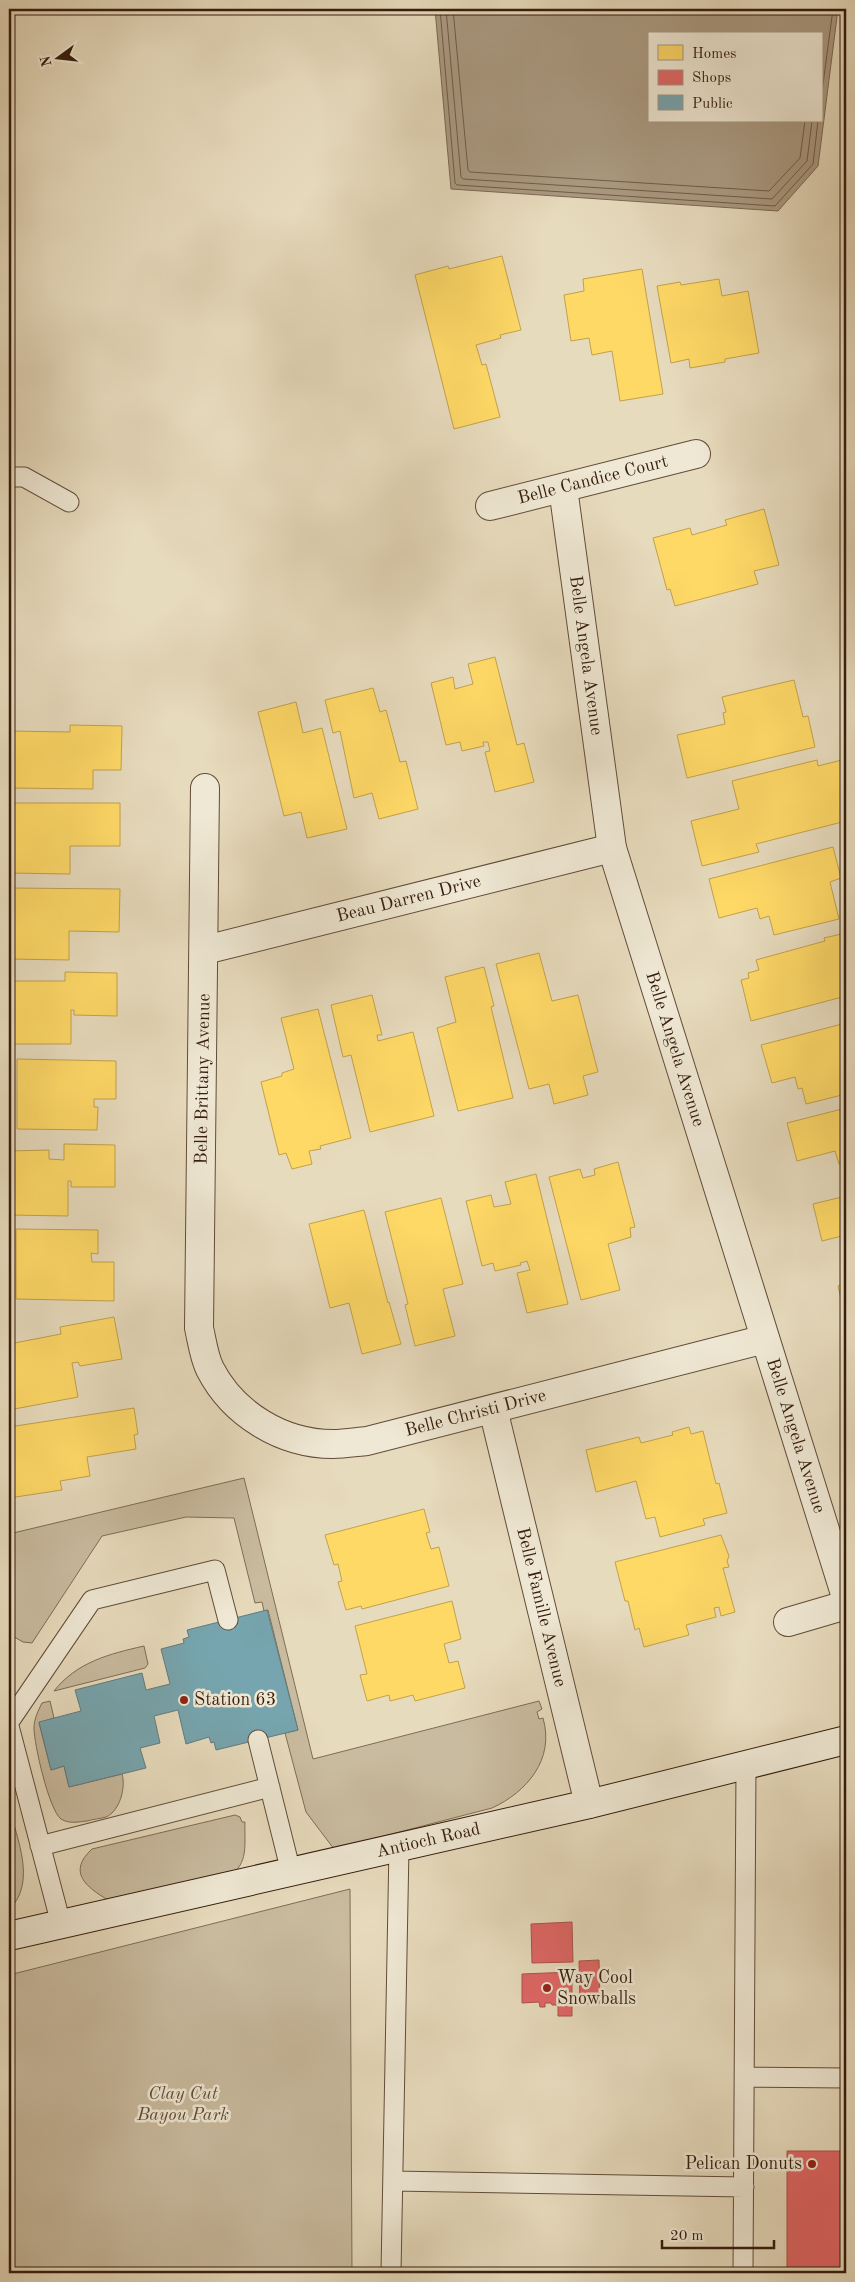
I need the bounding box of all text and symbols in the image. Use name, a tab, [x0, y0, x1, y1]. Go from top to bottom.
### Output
north arrow	[32, 32, 82, 82]
legend	[648, 32, 822, 122]
text: Homes	[692, 47, 737, 62]
text: N	[38, 54, 55, 68]
text: Shops	[692, 71, 731, 86]
text: Public	[692, 97, 733, 112]
street label: Belle Candice Court	[516, 452, 670, 508]
street label: Belle Angela Avenue	[566, 574, 606, 737]
street label: Beau Darren Drive	[335, 872, 483, 926]
street label: Belle Angela Avenue	[642, 969, 707, 1129]
street label: Belle Brittany Avenue	[193, 993, 213, 1165]
street label: Belle Angela Avenue	[763, 1356, 828, 1515]
street label: Belle Christi Drive	[403, 1386, 548, 1440]
street label: Belle Famille Avenue	[513, 1526, 569, 1689]
place label: Station 63	[194, 1691, 276, 1709]
marker: Station 63	[178, 1694, 190, 1706]
street label: Antioch Road	[374, 1820, 482, 1861]
place label: Way Cool Snowballs	[557, 1969, 636, 2008]
marker: Way Cool Snowballs	[541, 1982, 553, 1994]
park label: Clay Cut Bayou Park	[136, 2085, 229, 2124]
place label: Pelican Donuts	[685, 2155, 802, 2173]
marker: Pelican Donuts	[806, 2158, 818, 2170]
scale bar	[662, 2217, 775, 2249]
text: 20 m	[670, 2229, 704, 2244]

